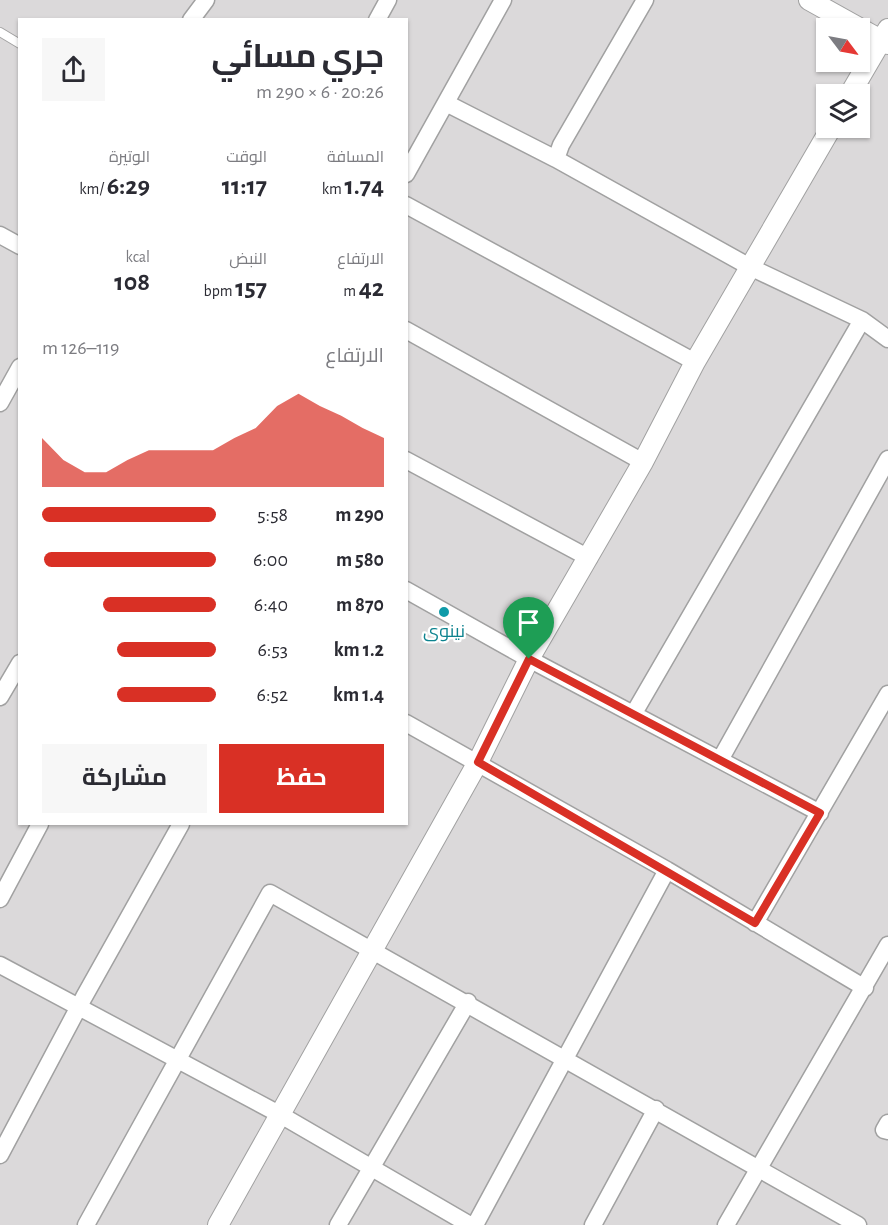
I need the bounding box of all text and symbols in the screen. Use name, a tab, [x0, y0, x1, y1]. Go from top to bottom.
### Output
north arrow	[816, 18, 870, 72]
map controls	[816, 18, 870, 138]
button: share	[42, 38, 105, 101]
text: جري مسائي	[211, 41, 384, 74]
text: 20:26 · 6 × 290 m	[256, 82, 384, 102]
button: layers	[816, 84, 870, 138]
text: الوتيرة	[109, 149, 150, 165]
text: الوقت	[226, 149, 267, 165]
text: المسافة	[327, 149, 384, 165]
text: 6:29	[107, 173, 150, 199]
text: 11:17	[222, 173, 267, 199]
text: 1.74	[344, 173, 384, 199]
text: /km	[79, 181, 107, 197]
text: km	[322, 181, 344, 197]
text: kcal	[126, 249, 150, 265]
text: النبض	[229, 251, 267, 267]
text: الارتفاع	[337, 251, 384, 267]
text: 108	[114, 269, 150, 295]
text: 157	[235, 275, 267, 301]
text: 42	[359, 275, 384, 301]
text: bpm	[204, 283, 235, 299]
text: m	[343, 283, 359, 299]
text: 119–126 m	[42, 338, 119, 358]
text: الارتفاع	[325, 346, 384, 366]
text: 5:58	[257, 505, 288, 525]
text: 290 m	[335, 505, 384, 525]
text: 6:00	[253, 550, 288, 570]
text: 580 m	[336, 550, 384, 570]
text: 6:40	[254, 595, 288, 615]
text: 870 m	[336, 595, 384, 615]
pin	[503, 597, 554, 659]
marker: نينوى	[437, 605, 451, 619]
icon: arrive	[512, 606, 545, 639]
place label: نينوى	[423, 623, 465, 642]
text: 6:53	[257, 640, 288, 660]
text: 1.2 km	[334, 640, 384, 660]
text: 6:52	[257, 685, 288, 705]
text: 1.4 km	[333, 685, 384, 705]
button: مشاركة	[42, 744, 207, 813]
button: حفظ	[219, 744, 384, 813]

